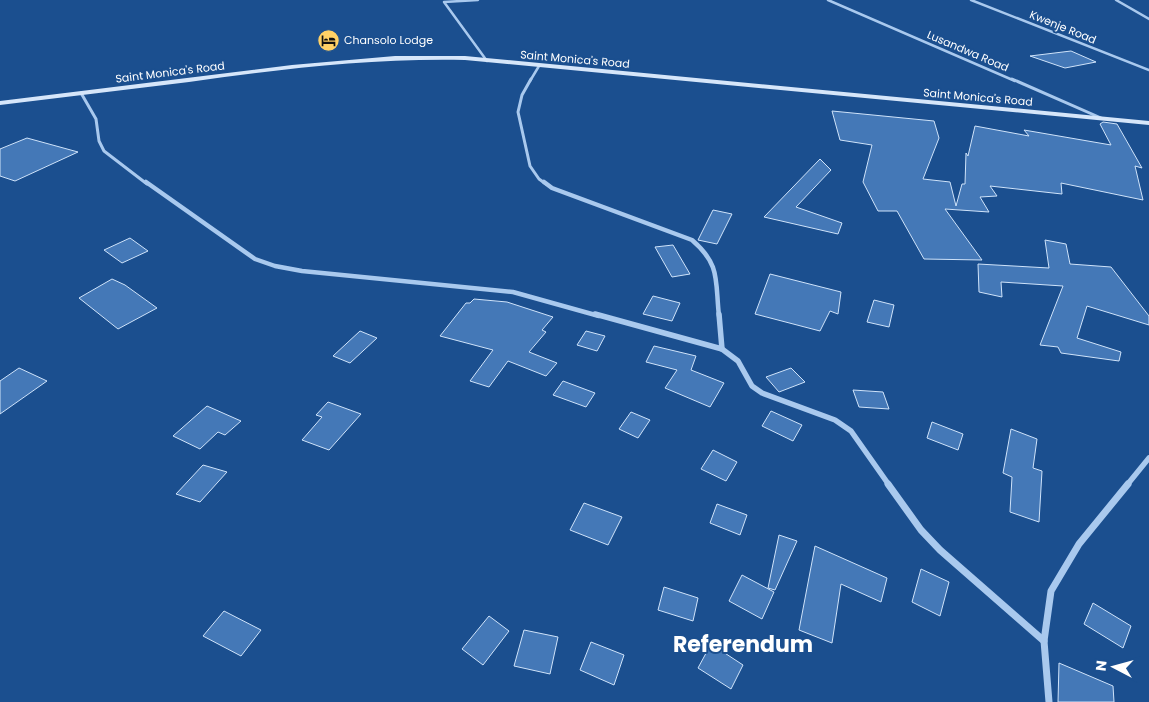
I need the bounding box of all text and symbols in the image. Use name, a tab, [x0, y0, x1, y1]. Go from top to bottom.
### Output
street label: Kwenje Road	[1027, 6, 1099, 48]
street label: Lusandwa Road	[925, 27, 1011, 75]
hotel icon: Chansolo Lodge	[316, 28, 340, 52]
place label: Chansolo Lodge	[344, 32, 433, 48]
street label: Saint Monica's Road	[520, 46, 630, 72]
street label: Saint Monica's Road	[114, 57, 226, 87]
street label: Saint Monica's Road	[923, 84, 1033, 110]
district label: Referendum	[673, 629, 813, 660]
north arrow	[1089, 642, 1139, 692]
text: N	[1091, 659, 1112, 672]

